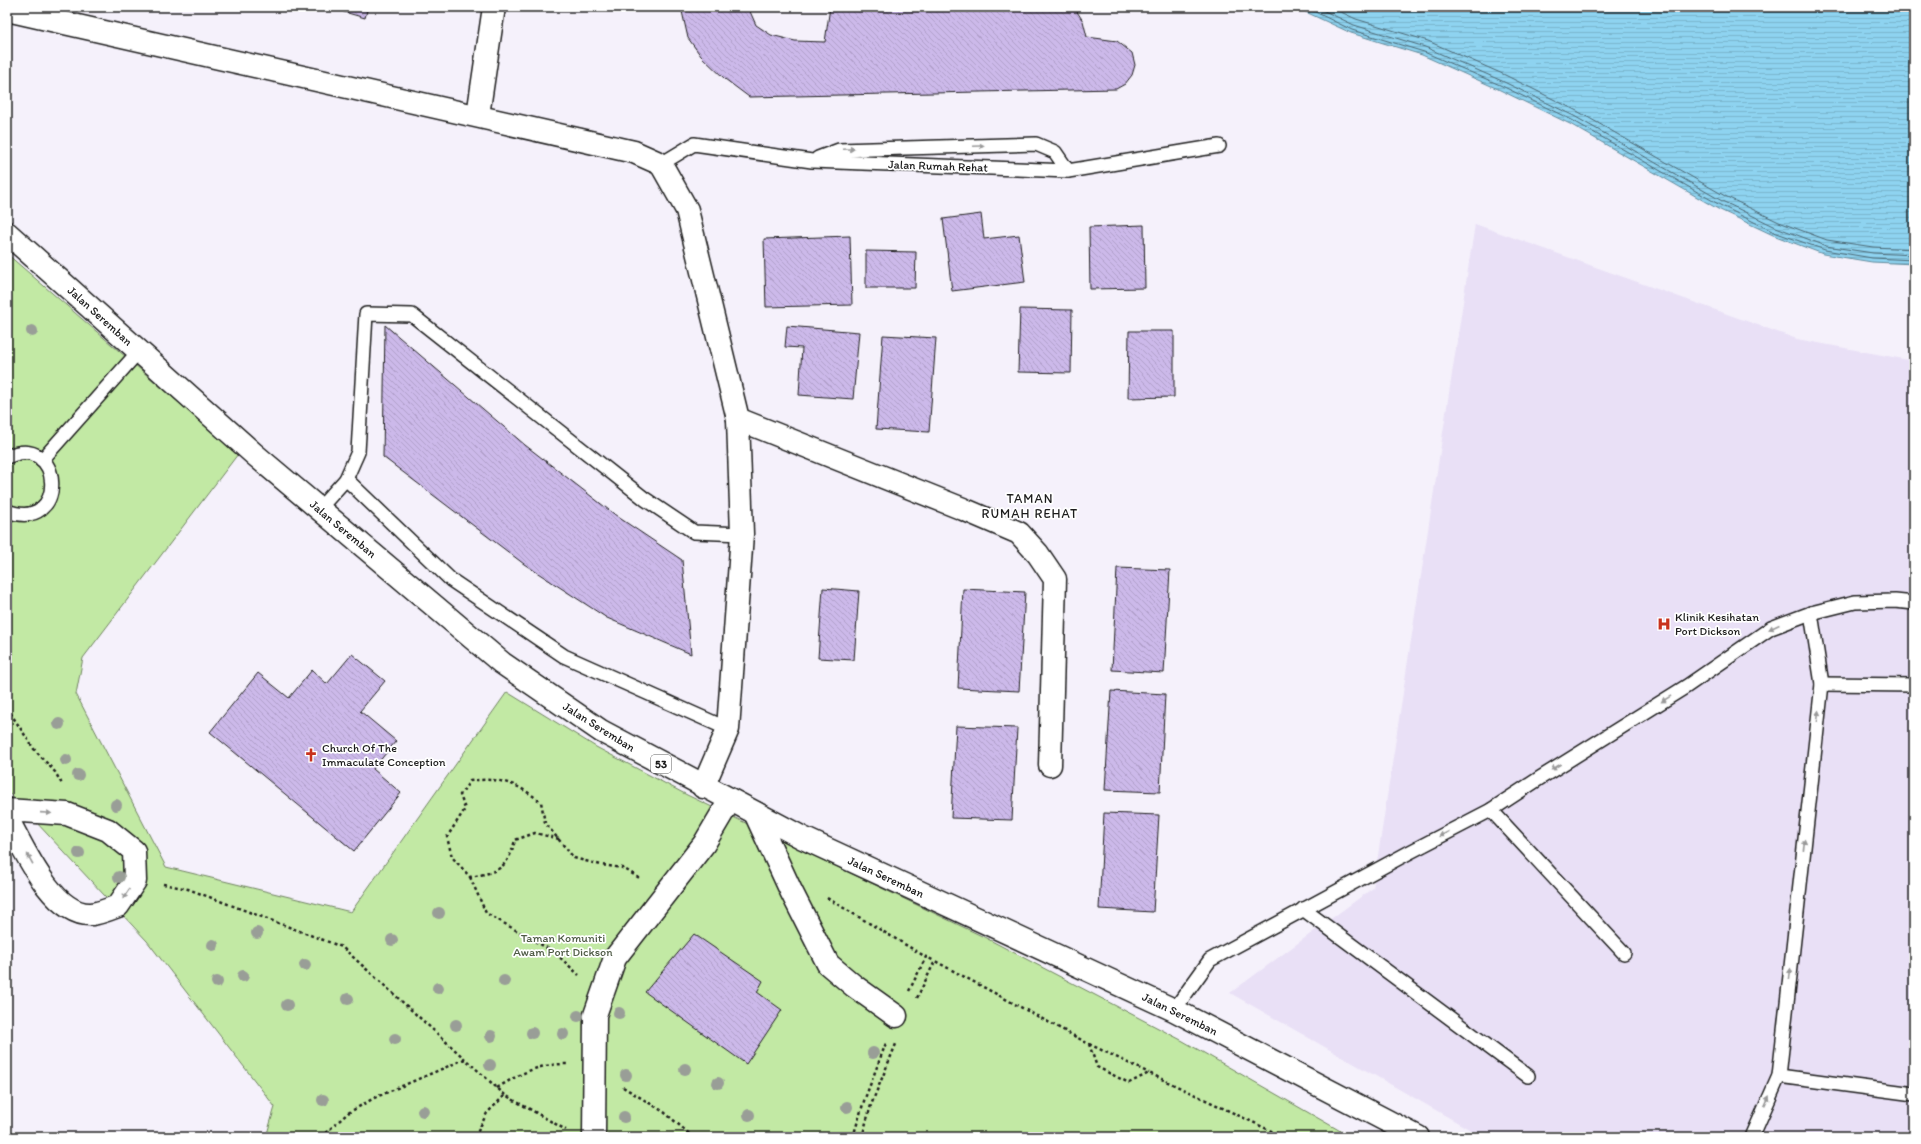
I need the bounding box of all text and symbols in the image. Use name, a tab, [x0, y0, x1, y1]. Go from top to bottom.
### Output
one-way arrow	[973, 143, 986, 149]
one-way arrow	[843, 146, 855, 153]
street label: Jalan Rumah Rehat	[888, 157, 989, 175]
street label: Jalan Seremban	[65, 283, 135, 349]
district label: TAMAN RUMAH REHAT	[982, 491, 1078, 521]
street label: Jalan Seremban	[307, 497, 379, 561]
place label: Klinik Kesihatan Port Dickson	[1675, 610, 1759, 638]
hospital icon: Klinik Kesihatan Port Dickson	[1656, 616, 1672, 632]
one-way arrow	[1769, 624, 1780, 630]
one-way arrow	[1661, 695, 1671, 703]
street label: Jalan Seremban	[560, 699, 638, 755]
one-way arrow	[1815, 710, 1822, 722]
place label: Church Of The Immaculate Conception	[322, 741, 446, 769]
church icon: Church Of The Immaculate Conception	[303, 747, 319, 763]
road number: 53	[651, 755, 671, 773]
one-way arrow	[1550, 764, 1562, 771]
one-way arrow	[40, 809, 52, 816]
one-way arrow	[1439, 831, 1450, 837]
one-way arrow	[1801, 839, 1807, 851]
one-way arrow	[26, 853, 33, 865]
street label: Jalan Seremban	[846, 853, 926, 901]
one-way arrow	[123, 888, 130, 900]
park label: Taman Komuniti Awam Port Dickson	[513, 931, 613, 959]
one-way arrow	[1787, 968, 1793, 980]
street label: Jalan Seremban	[1140, 990, 1220, 1038]
one-way arrow	[1765, 1095, 1771, 1107]

